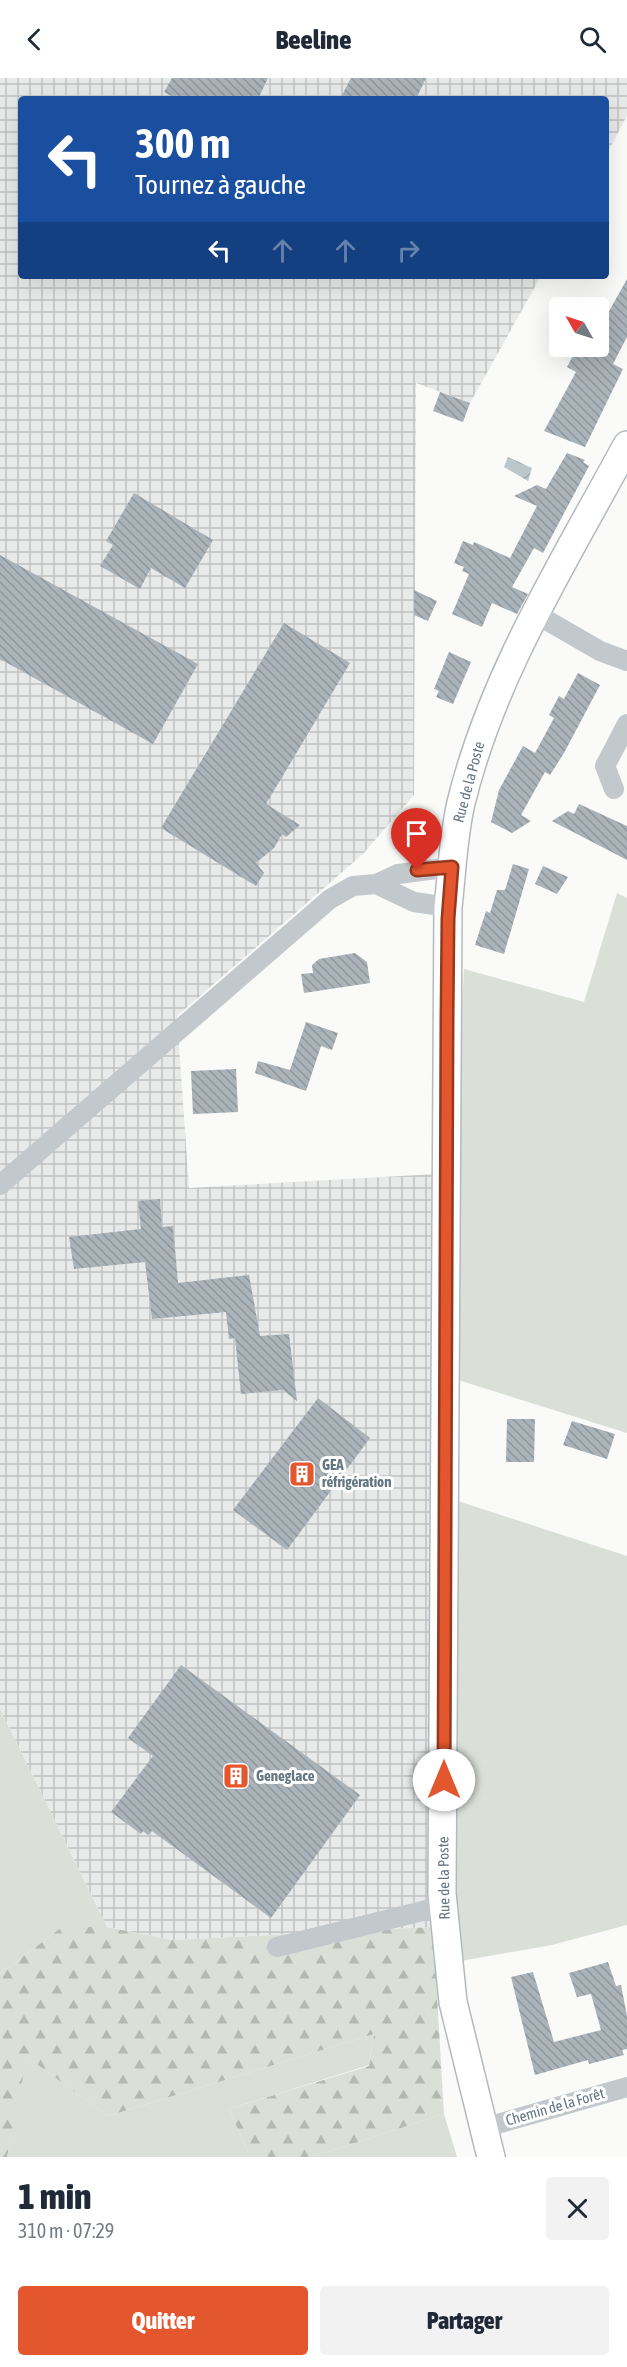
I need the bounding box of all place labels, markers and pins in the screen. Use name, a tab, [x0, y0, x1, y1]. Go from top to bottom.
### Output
pin	[391, 808, 442, 870]
place label: GEA réfrigération	[322, 1456, 391, 1490]
building icon: GEA réfrigération	[287, 1459, 317, 1489]
building icon: Geneglace	[221, 1761, 251, 1791]
place label: Geneglace	[256, 1767, 315, 1784]

